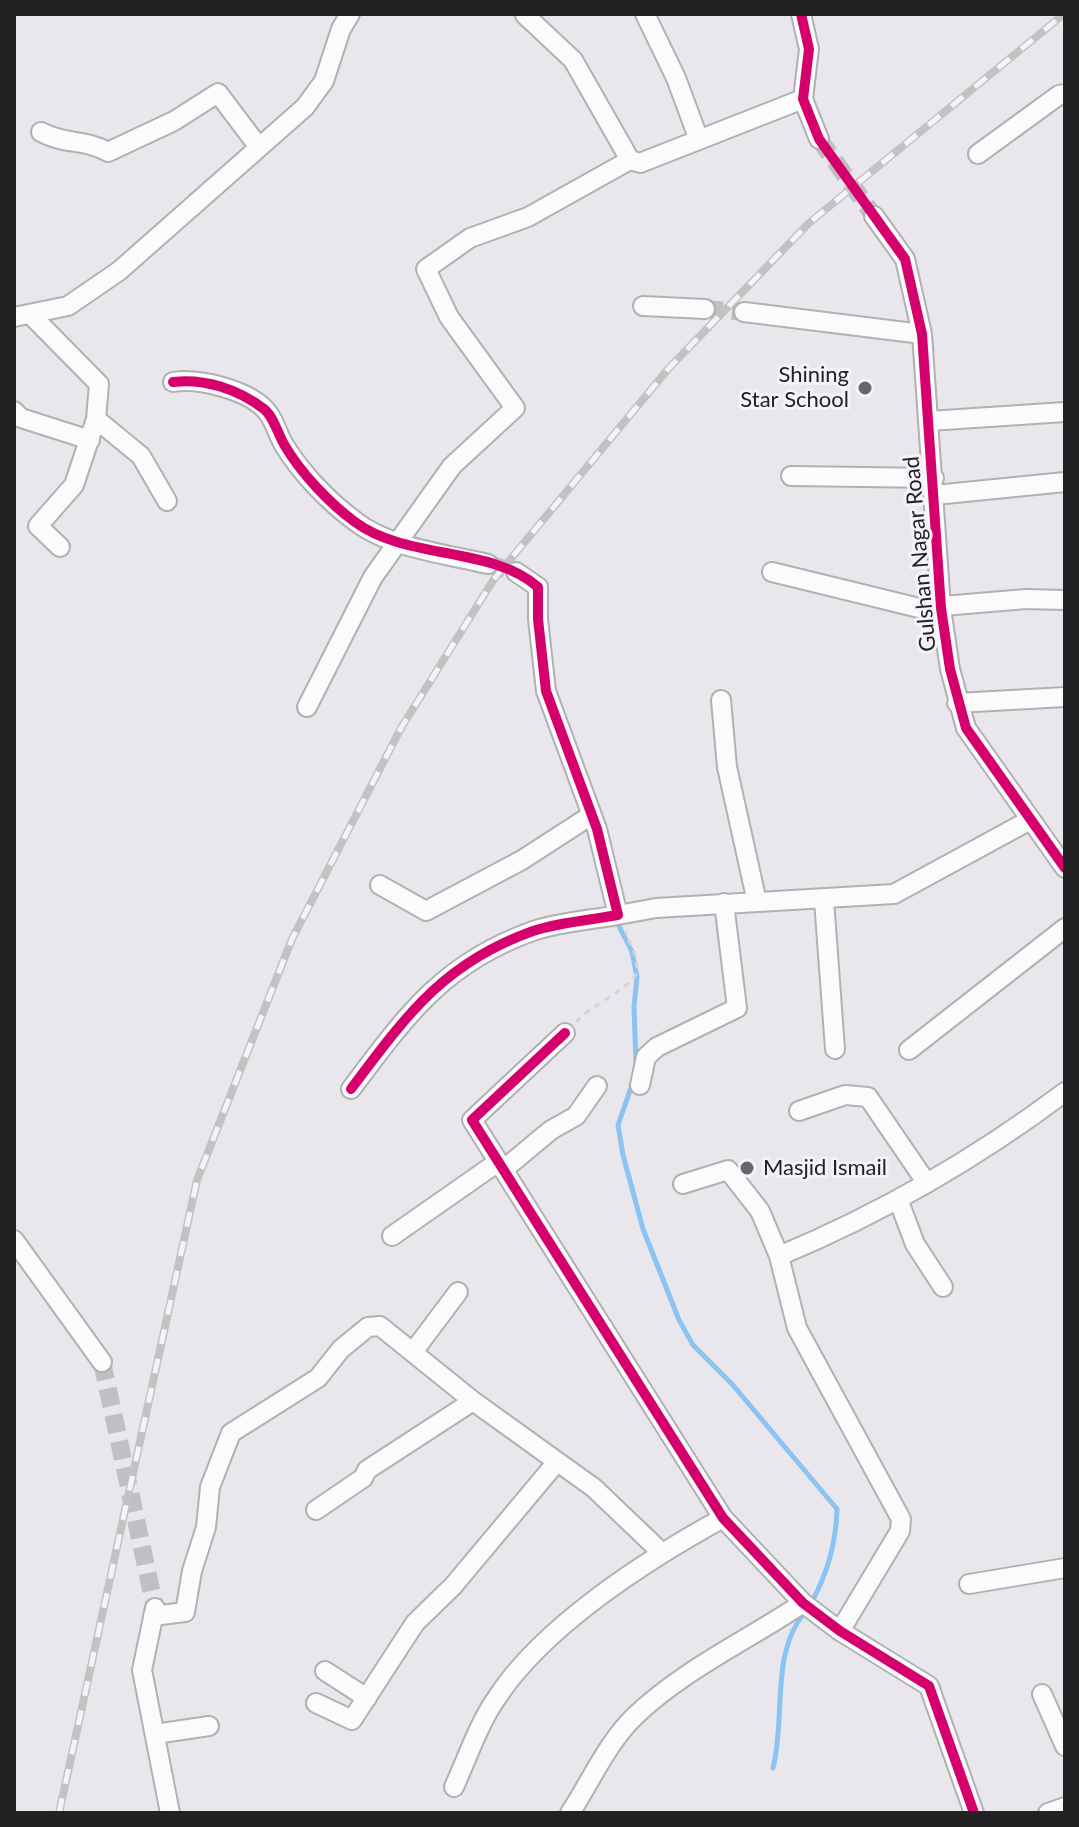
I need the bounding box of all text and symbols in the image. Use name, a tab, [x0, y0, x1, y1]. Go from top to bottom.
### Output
place label: Shining Star School	[740, 362, 849, 414]
marker: Shining Star School	[856, 379, 874, 397]
street label: Gulshan Nagar Road	[898, 455, 942, 653]
place label: Masjid Ismail	[763, 1155, 887, 1181]
marker: Masjid Ismail	[738, 1159, 756, 1177]

